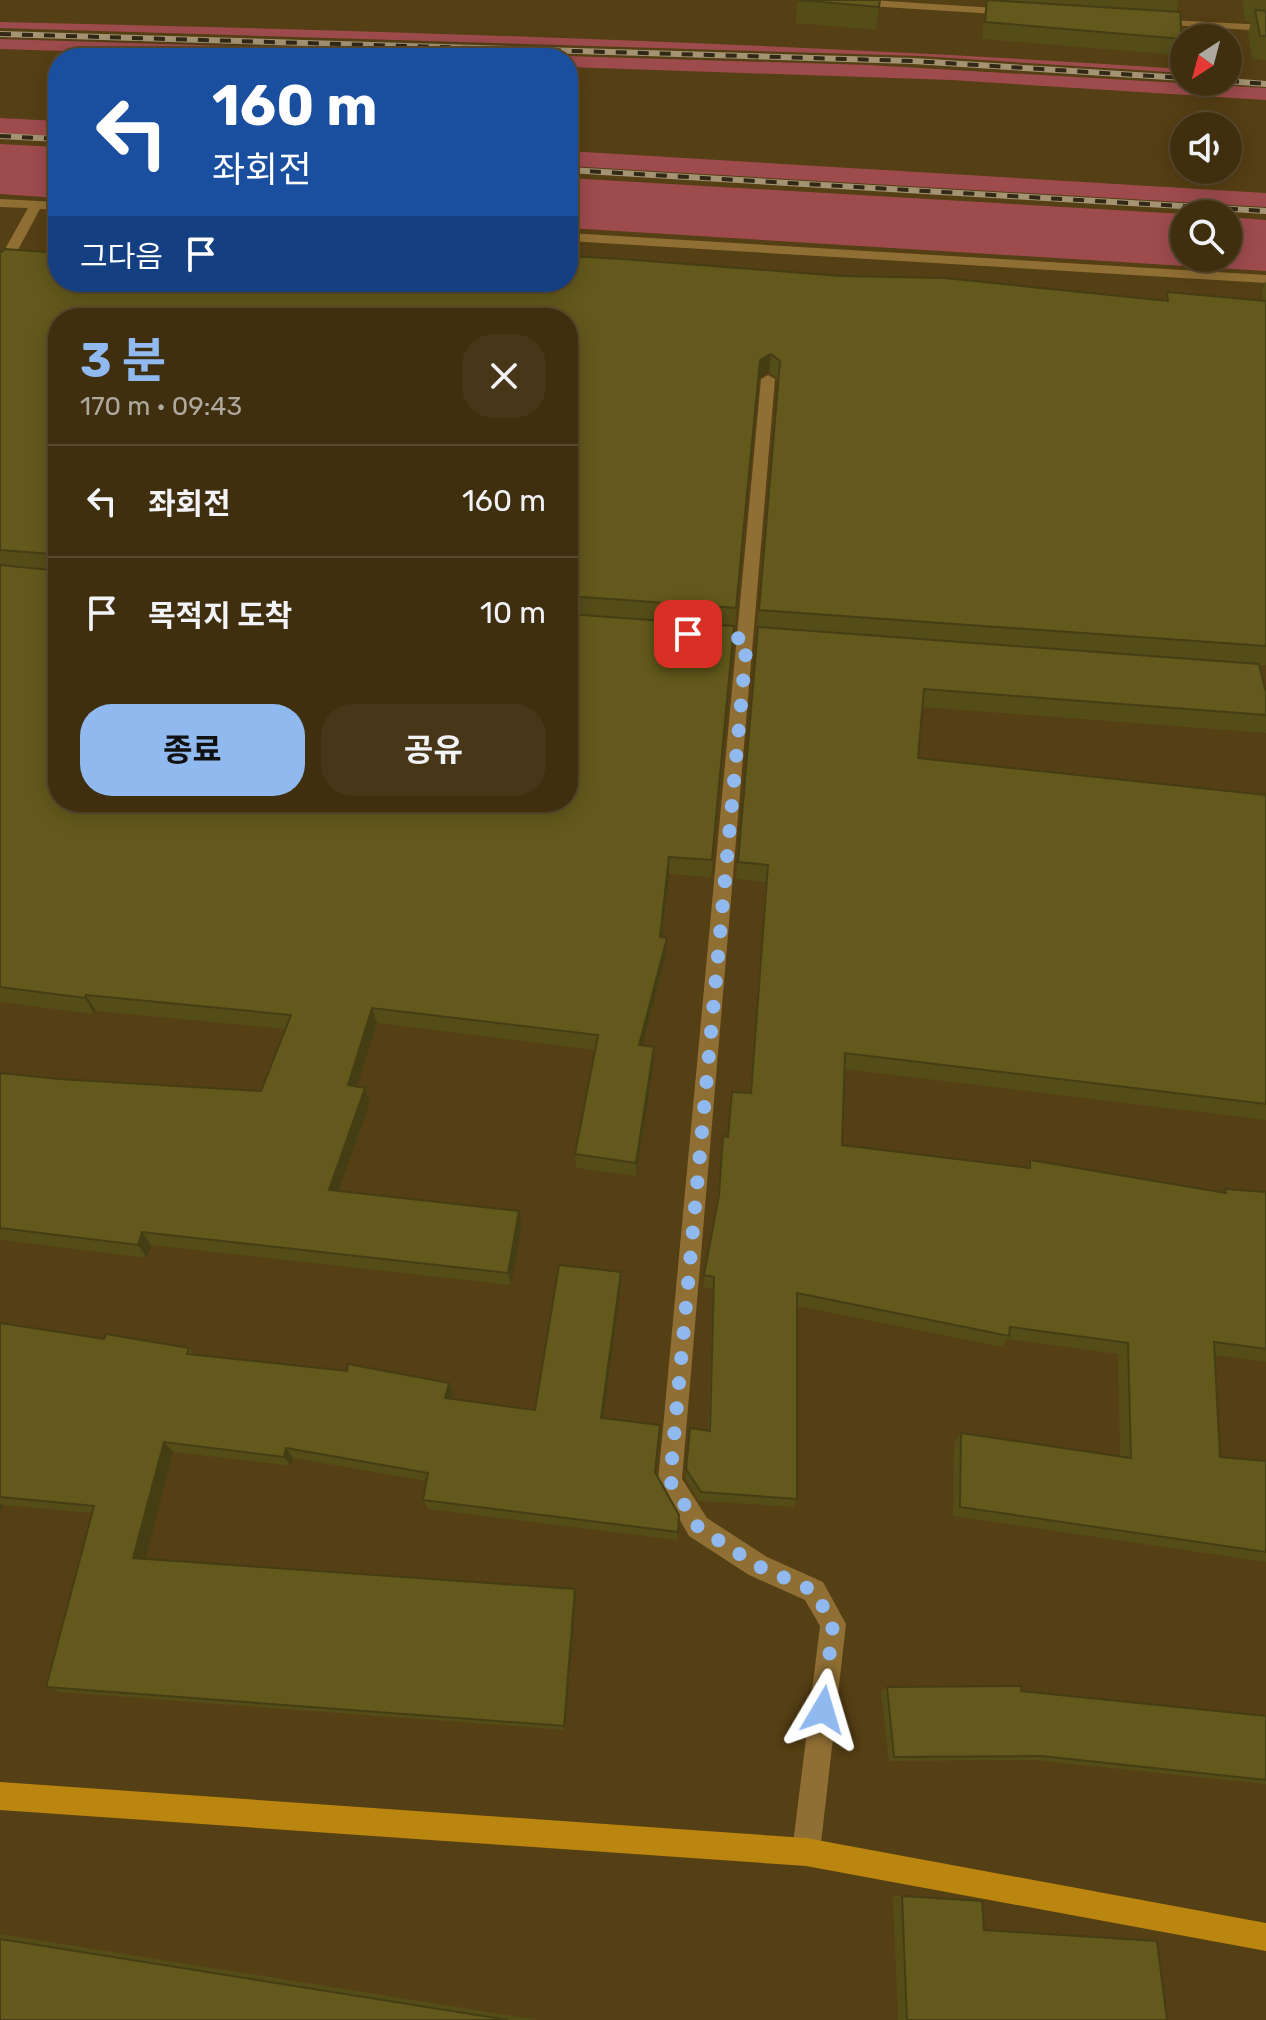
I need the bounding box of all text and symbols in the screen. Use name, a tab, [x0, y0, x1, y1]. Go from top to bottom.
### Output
north arrow	[1170, 24, 1242, 96]
map controls	[1170, 24, 1242, 272]
text: 160 m	[212, 73, 378, 139]
icon: left	[80, 80, 184, 184]
button: sound	[1170, 112, 1242, 184]
text: 좌회전	[212, 148, 311, 191]
button: search	[1170, 200, 1242, 272]
icon: arrive	[179, 232, 223, 276]
text: 그다음	[80, 239, 163, 275]
text: 3 분	[80, 332, 166, 389]
button: close	[462, 334, 546, 418]
text: 170 m · 09:43	[80, 391, 242, 422]
icon: left	[80, 479, 124, 523]
text: 160 m	[462, 483, 546, 519]
text: 좌회전	[148, 486, 231, 522]
icon: arrive	[80, 591, 124, 635]
text: 10 m	[480, 595, 546, 631]
text: 목적지 도착	[148, 598, 292, 634]
pin	[654, 600, 722, 668]
icon: arrive	[666, 612, 710, 656]
button: 종료	[80, 704, 305, 796]
button: 공유	[321, 704, 546, 796]
position arrow	[781, 1668, 865, 1752]

